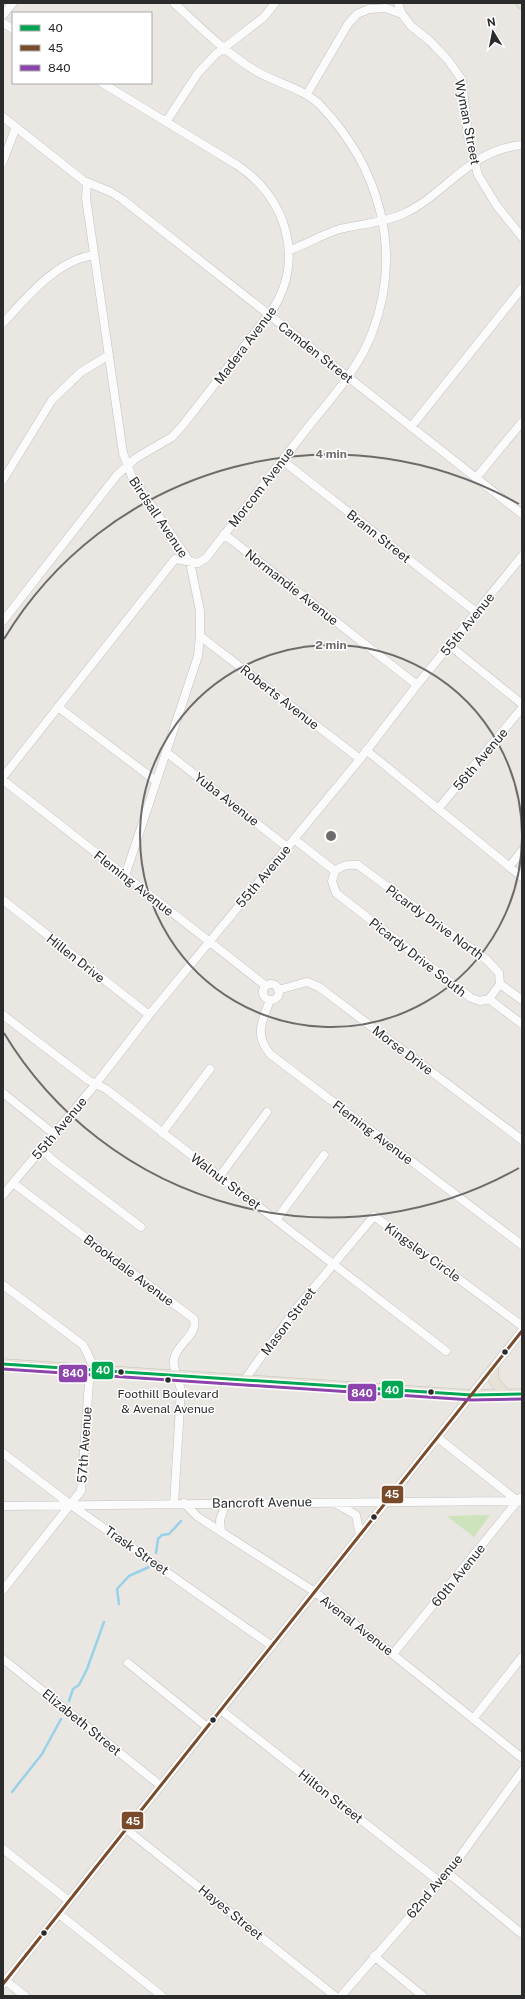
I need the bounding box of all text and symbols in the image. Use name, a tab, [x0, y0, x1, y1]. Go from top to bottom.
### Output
legend	[12, 12, 152, 84]
north arrow	[473, 12, 513, 52]
text: N	[486, 15, 497, 29]
text: 40	[48, 21, 63, 35]
text: 45	[48, 41, 63, 55]
text: 840	[48, 61, 71, 75]
street label: Wyman Street	[452, 78, 483, 166]
street label: Madera Avenue	[211, 303, 280, 387]
street label: Camden Street	[275, 318, 356, 386]
street label: Morcom Avenue	[226, 444, 297, 530]
text: 4 min	[315, 447, 347, 461]
street label: Birdsall Avenue	[126, 474, 191, 560]
street label: Brann Street	[344, 507, 414, 566]
street label: Normandie Avenue	[242, 546, 341, 628]
street label: 55th Avenue	[437, 590, 497, 659]
text: 2 min	[315, 638, 347, 652]
street label: Roberts Avenue	[238, 662, 322, 733]
street label: 56th Avenue	[450, 725, 511, 794]
street label: Yuba Avenue	[192, 770, 262, 829]
centre of rings	[324, 829, 338, 843]
street label: 55th Avenue	[233, 842, 294, 911]
street label: Fleming Avenue	[91, 848, 176, 919]
street label: Picardy Drive North	[383, 882, 487, 963]
street label: Picardy Drive South	[366, 915, 469, 1000]
street label: Hillen Drive	[44, 931, 108, 986]
street label: Morse Drive	[369, 1023, 436, 1078]
street label: 55th Avenue	[29, 1094, 90, 1163]
street label: Fleming Avenue	[330, 1097, 416, 1167]
street label: Walnut Street	[188, 1150, 264, 1213]
street label: Kingsley Circle	[382, 1220, 464, 1285]
street label: Brookdale Avenue	[81, 1232, 177, 1309]
street label: Mason Street	[258, 1284, 319, 1358]
unlabelled marker	[500, 1347, 510, 1357]
line badge: 40	[91, 1361, 114, 1380]
line badge: 840	[58, 1364, 88, 1383]
text: 40	[96, 1364, 110, 1376]
text: 840	[62, 1367, 84, 1379]
unlabelled marker	[116, 1367, 126, 1377]
marker: Foothill Boulevard & Avenal Avenue	[163, 1375, 173, 1385]
line badge: 40	[381, 1380, 404, 1399]
line badge: 840	[347, 1383, 377, 1402]
text: 40	[385, 1384, 399, 1396]
place label: Foothill Boulevard & Avenal Avenue	[117, 1387, 219, 1416]
text: 840	[351, 1387, 373, 1399]
unlabelled marker	[426, 1387, 436, 1397]
street label: 57th Avenue	[74, 1406, 95, 1484]
line badge: 45	[381, 1485, 404, 1504]
text: 45	[385, 1488, 399, 1500]
street label: Bancroft Avenue	[212, 1494, 312, 1511]
unlabelled marker	[369, 1512, 379, 1522]
street label: Trask Street	[102, 1523, 171, 1578]
street label: 60th Avenue	[429, 1541, 488, 1610]
street label: Avenal Avenue	[317, 1592, 396, 1659]
street label: Elizabeth Street	[39, 1686, 124, 1759]
unlabelled marker	[208, 1715, 218, 1725]
street label: Hilton Street	[296, 1767, 366, 1826]
line badge: 45	[121, 1811, 144, 1830]
text: 45	[126, 1815, 140, 1827]
street label: 62nd Avenue	[403, 1851, 465, 1921]
street label: Hayes Street	[195, 1882, 266, 1943]
unlabelled marker	[39, 1928, 49, 1938]

